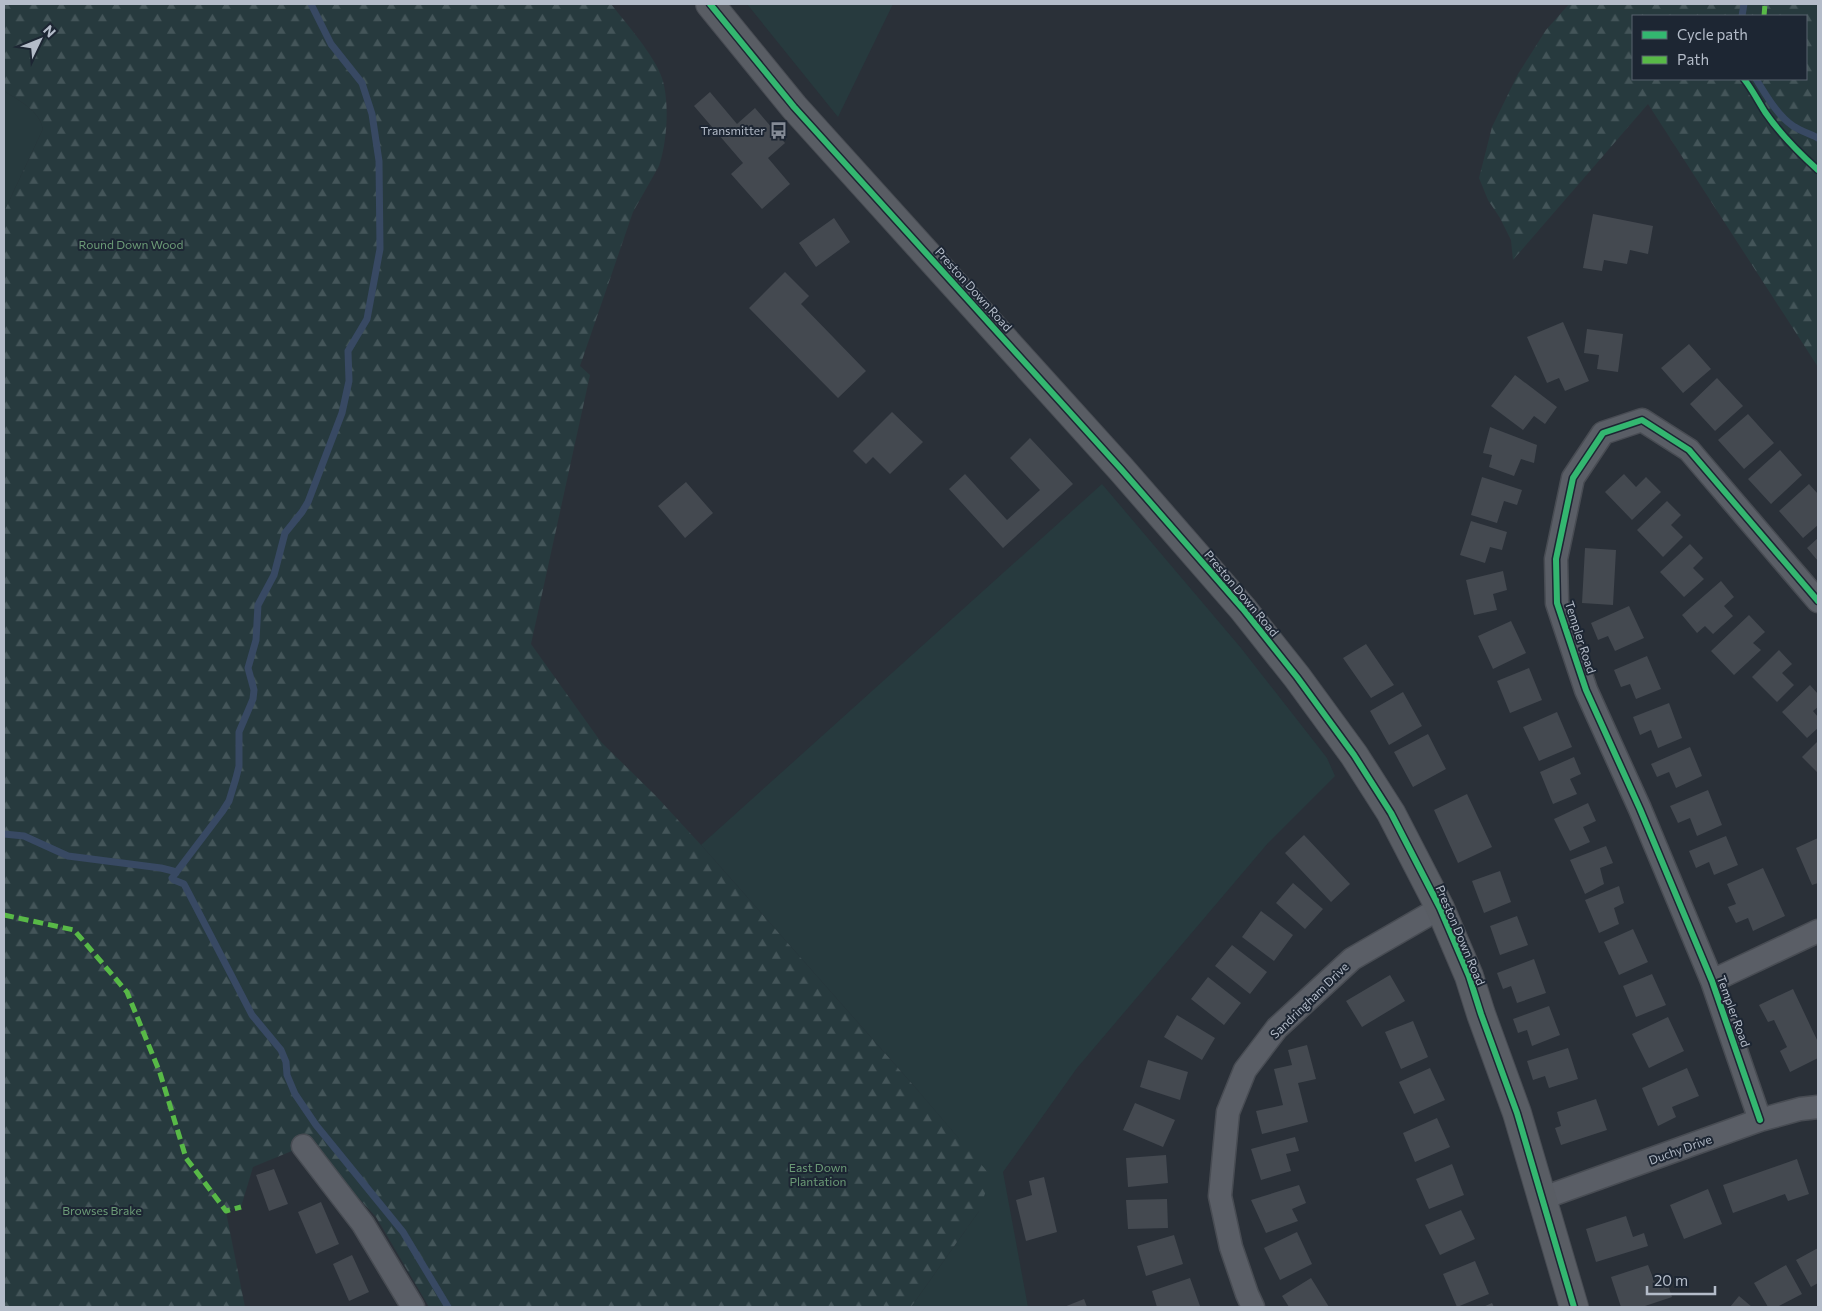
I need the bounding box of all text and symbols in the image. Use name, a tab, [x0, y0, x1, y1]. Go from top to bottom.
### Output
north arrow	[15, 15, 65, 65]
legend	[1632, 15, 1807, 80]
text: N	[40, 21, 60, 40]
text: Cycle path	[1677, 25, 1748, 43]
text: Path	[1677, 50, 1709, 68]
bus stop icon: Transmitter	[769, 120, 789, 140]
place label: Transmitter	[701, 123, 765, 137]
park label: Round Down Wood	[79, 237, 184, 251]
street label: Preston Down Road	[933, 244, 1015, 334]
street label: Preston Down Road	[1202, 547, 1282, 639]
street label: Templer Road	[1563, 599, 1599, 675]
street label: Preston Down Road	[1434, 883, 1489, 987]
street label: Sandringham Drive	[1267, 959, 1351, 1041]
street label: Templer Road	[1715, 973, 1753, 1049]
street label: Duchy Drive	[1647, 1131, 1713, 1167]
park label: East Down Plantation	[789, 1160, 847, 1188]
park label: Browses Brake	[62, 1203, 142, 1217]
scale bar	[1647, 1264, 1714, 1296]
text: 20 m	[1654, 1271, 1688, 1289]

